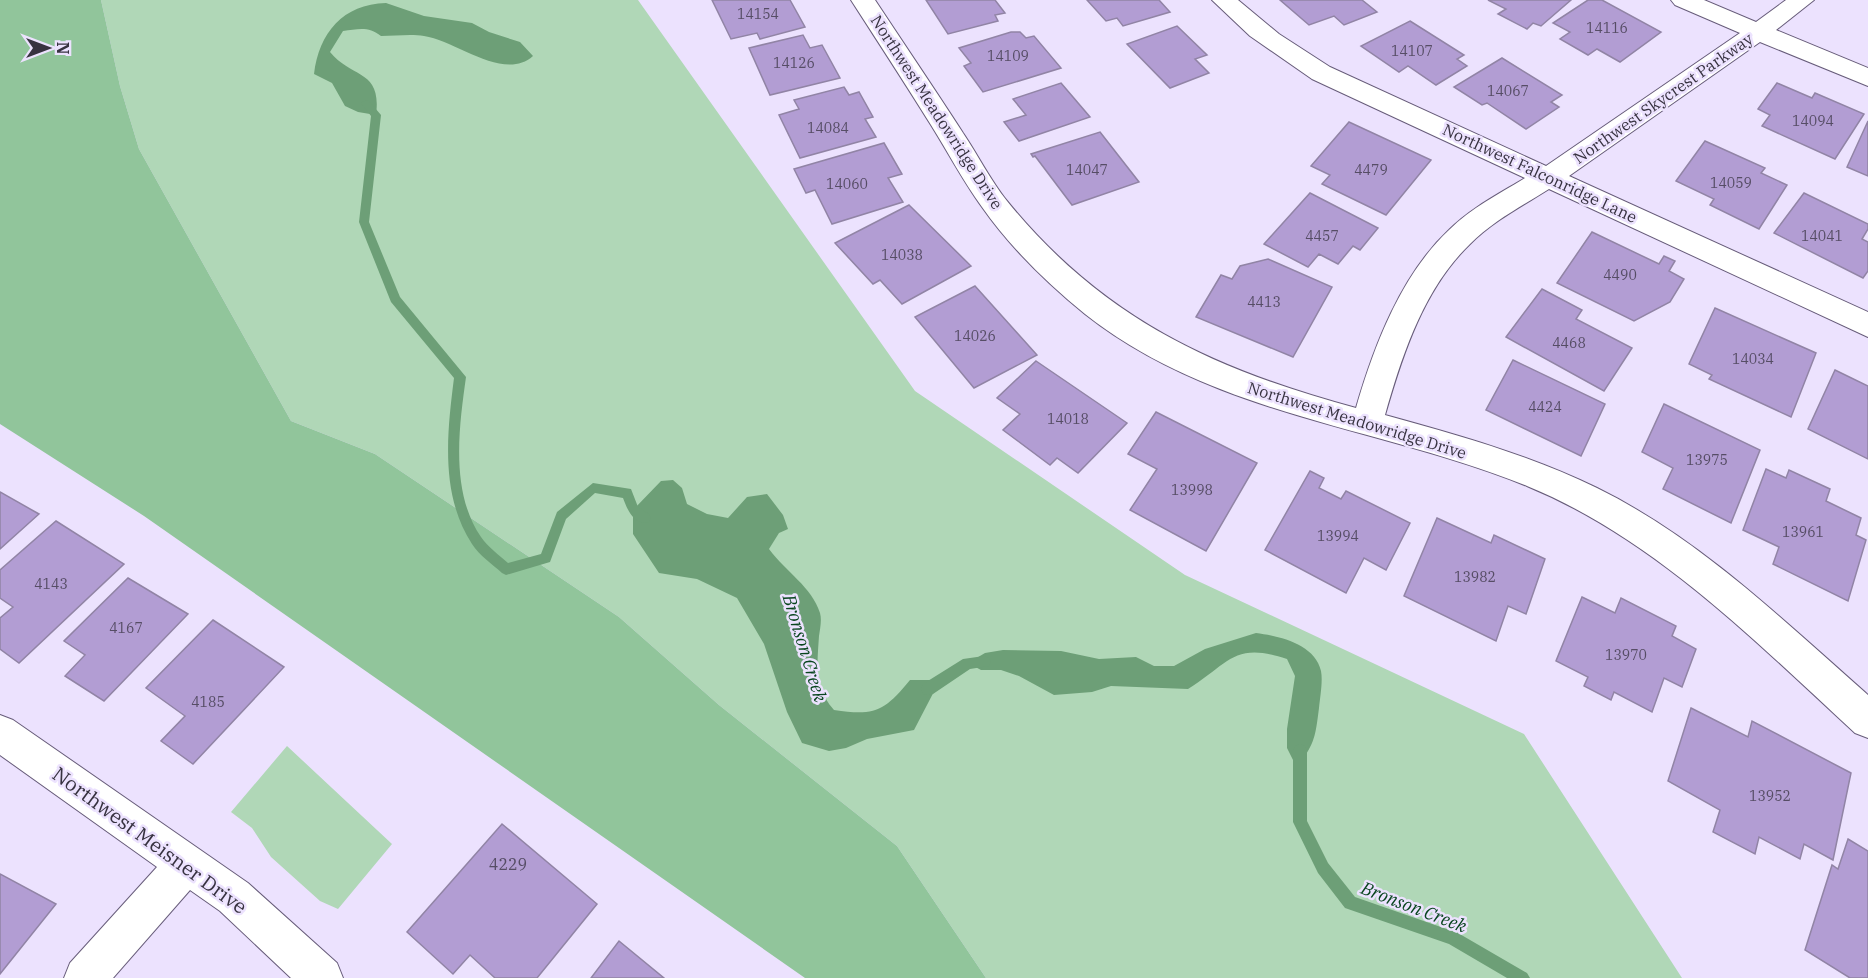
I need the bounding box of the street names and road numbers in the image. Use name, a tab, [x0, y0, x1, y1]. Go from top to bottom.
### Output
street label: Northwest Meadowridge Drive	[867, 11, 1007, 213]
street label: Northwest Skycrest Parkway	[1569, 28, 1757, 168]
street label: Northwest Falconridge Lane	[1440, 119, 1640, 227]
street label: Northwest Meadowridge Drive	[1245, 377, 1469, 463]
street label: Northwest Meisner Drive	[47, 760, 253, 920]

